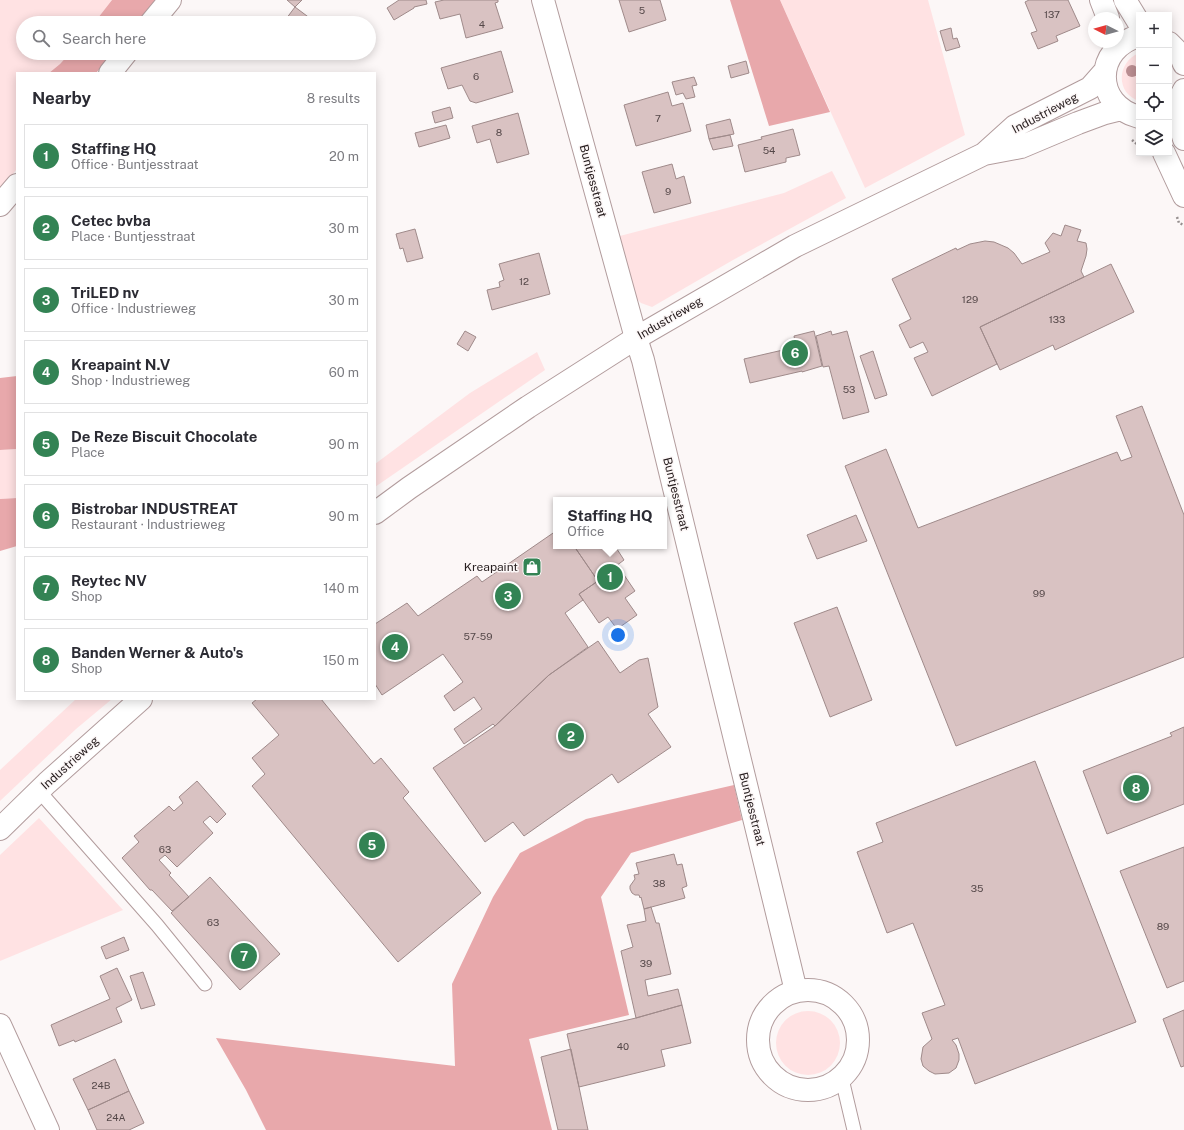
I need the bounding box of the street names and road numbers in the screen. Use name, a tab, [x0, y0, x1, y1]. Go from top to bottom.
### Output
street label: Industrieweg	[1010, 90, 1080, 136]
street label: Buntjesstraat	[577, 143, 610, 219]
street label: Industrieweg	[635, 294, 705, 342]
street label: Buntjesstraat	[660, 456, 692, 532]
street label: Industrieweg	[38, 733, 102, 793]
street label: Buntjesstraat	[736, 771, 768, 847]

